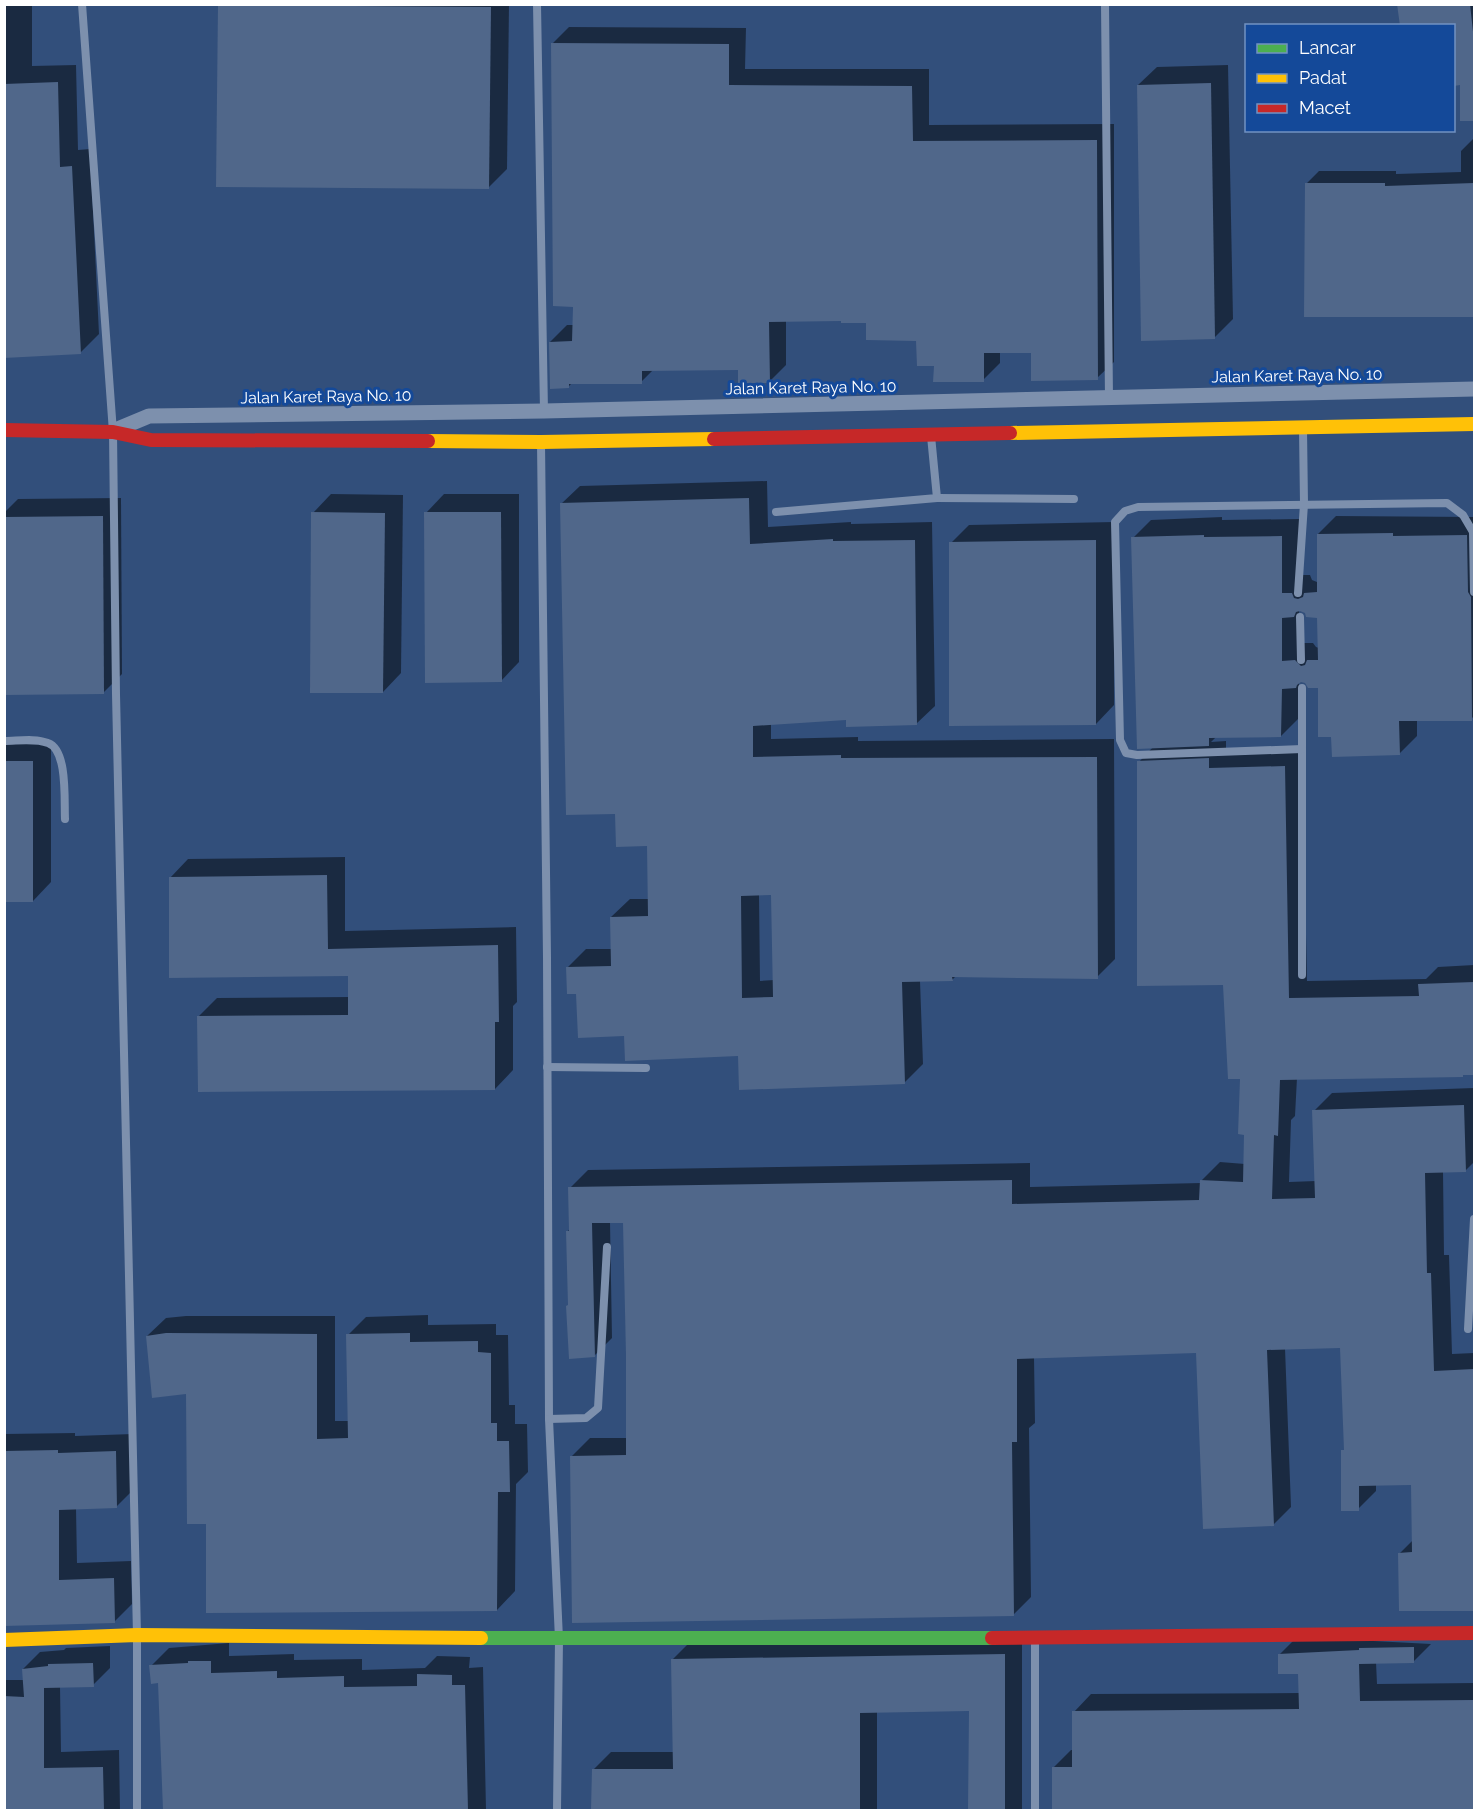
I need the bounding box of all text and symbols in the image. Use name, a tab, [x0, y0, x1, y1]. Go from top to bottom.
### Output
legend	[1245, 24, 1455, 132]
text: Lancar	[1299, 37, 1356, 58]
text: Padat	[1299, 67, 1347, 88]
text: Macet	[1299, 97, 1351, 118]
street label: Jalan Karet Raya No. 10	[1211, 365, 1383, 386]
street label: Jalan Karet Raya No. 10	[725, 377, 897, 398]
street label: Jalan Karet Raya No. 10	[240, 386, 412, 407]

